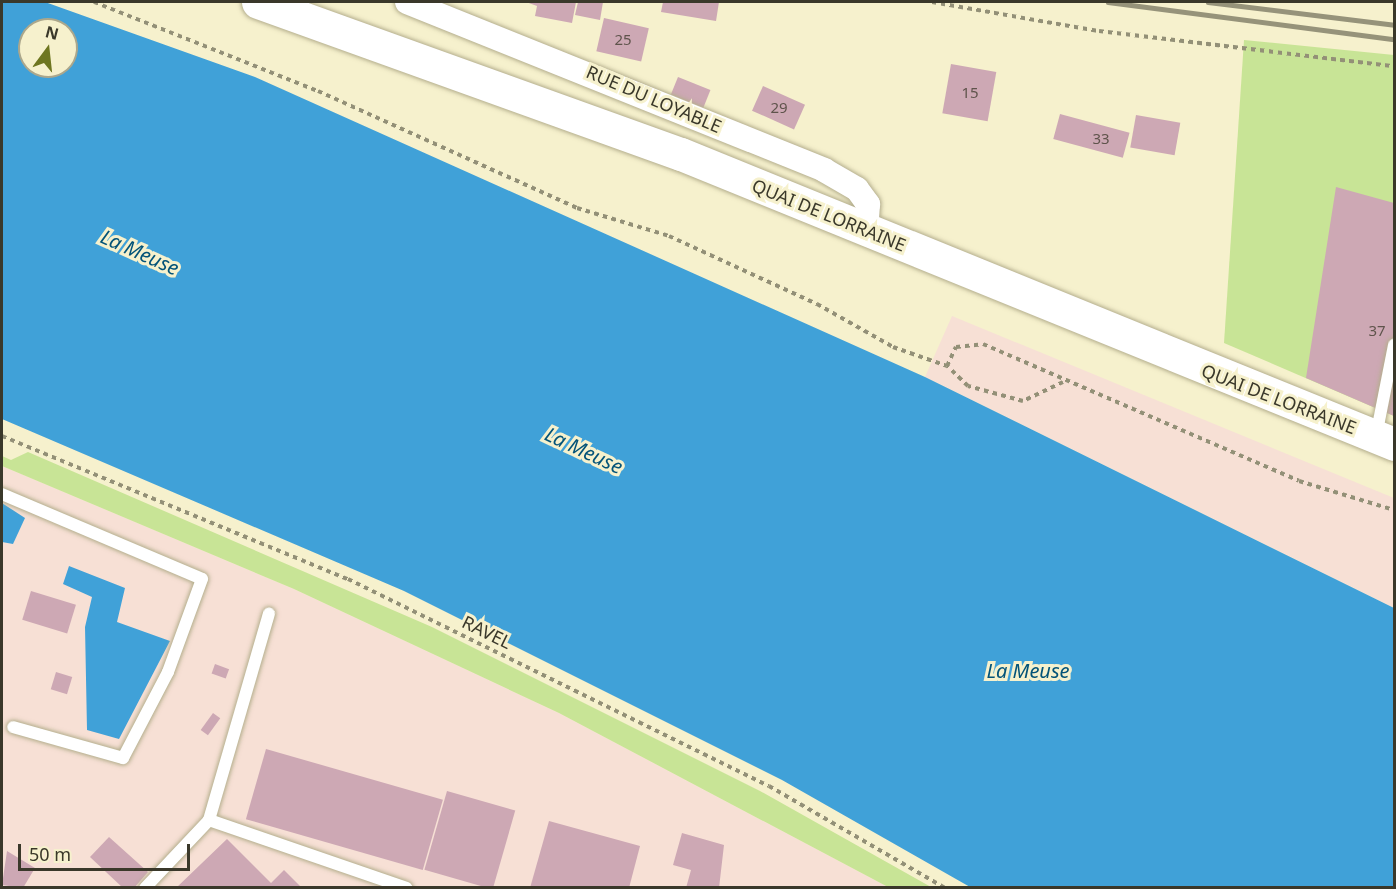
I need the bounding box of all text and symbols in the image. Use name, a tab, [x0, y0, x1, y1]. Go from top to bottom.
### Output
north arrow	[18, 18, 78, 78]
text: N	[43, 20, 61, 45]
house number: 25	[614, 31, 632, 49]
street label: RUE DU LOYABLE	[583, 61, 725, 137]
house number: 15	[961, 84, 979, 102]
house number: 29	[770, 99, 788, 117]
house number: 33	[1092, 130, 1110, 148]
street label: QUAI DE LORRAINE	[749, 174, 909, 256]
water label: La Meuse	[97, 224, 183, 280]
house number: 37	[1368, 322, 1386, 340]
street label: QUAI DE LORRAINE	[1199, 360, 1359, 438]
water label: La Meuse	[541, 422, 627, 478]
street label: RAVEL	[459, 611, 515, 653]
water label: La Meuse	[986, 658, 1070, 682]
scale bar	[21, 832, 194, 870]
text: 50 m	[29, 842, 71, 866]

